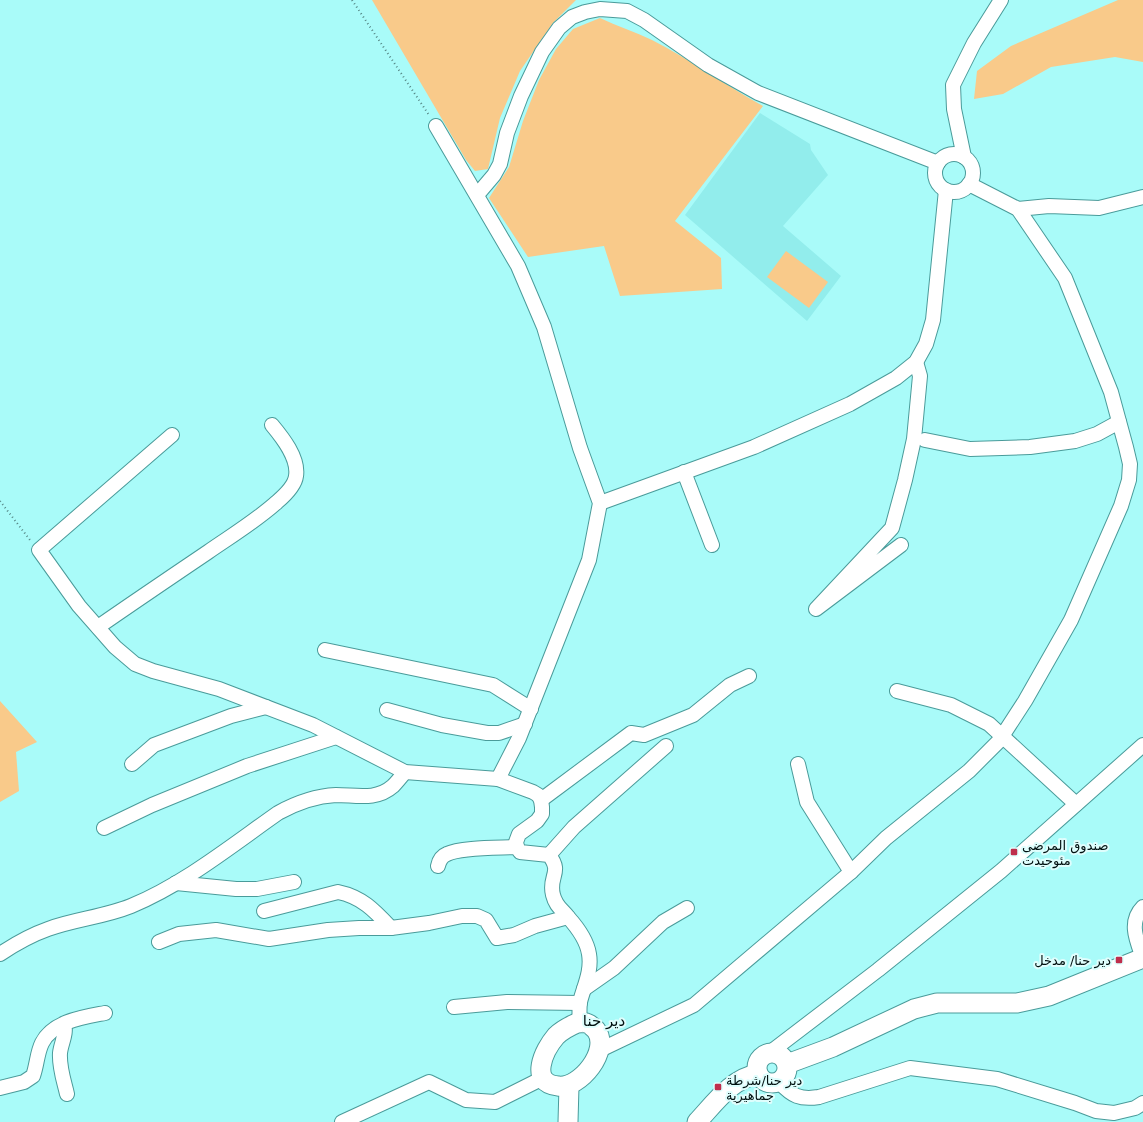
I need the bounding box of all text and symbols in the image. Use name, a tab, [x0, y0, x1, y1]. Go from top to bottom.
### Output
place label: صندوق المرضى مئوحيدت	[1022, 838, 1108, 869]
marker: صندوق المرضى مئوحيدت	[1009, 847, 1019, 857]
place label: دير حنا/ مدخل	[1034, 953, 1111, 969]
marker: دير حنا/ مدخل	[1114, 955, 1124, 965]
district label: دير حنا	[583, 1012, 625, 1030]
place label: دير حنا/شرطة جماهيرية	[726, 1073, 803, 1104]
marker: دير حنا/شرطة جماهيرية	[713, 1082, 723, 1092]

